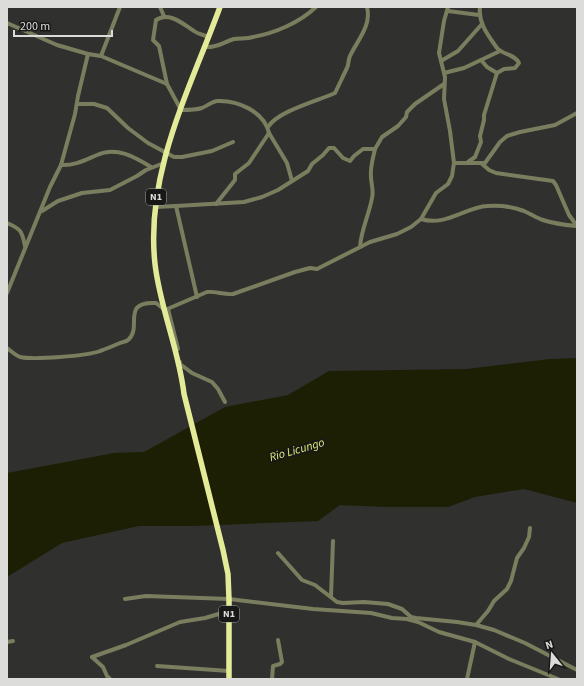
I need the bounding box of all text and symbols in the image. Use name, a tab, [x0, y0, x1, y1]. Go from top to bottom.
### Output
scale bar	[14, 12, 112, 38]
text: 200 m	[20, 18, 50, 35]
road number: N1	[146, 189, 166, 205]
water label: Rio Licungo	[267, 434, 327, 466]
road number: N1	[219, 606, 239, 622]
north arrow	[532, 634, 572, 674]
text: N	[544, 637, 555, 653]

